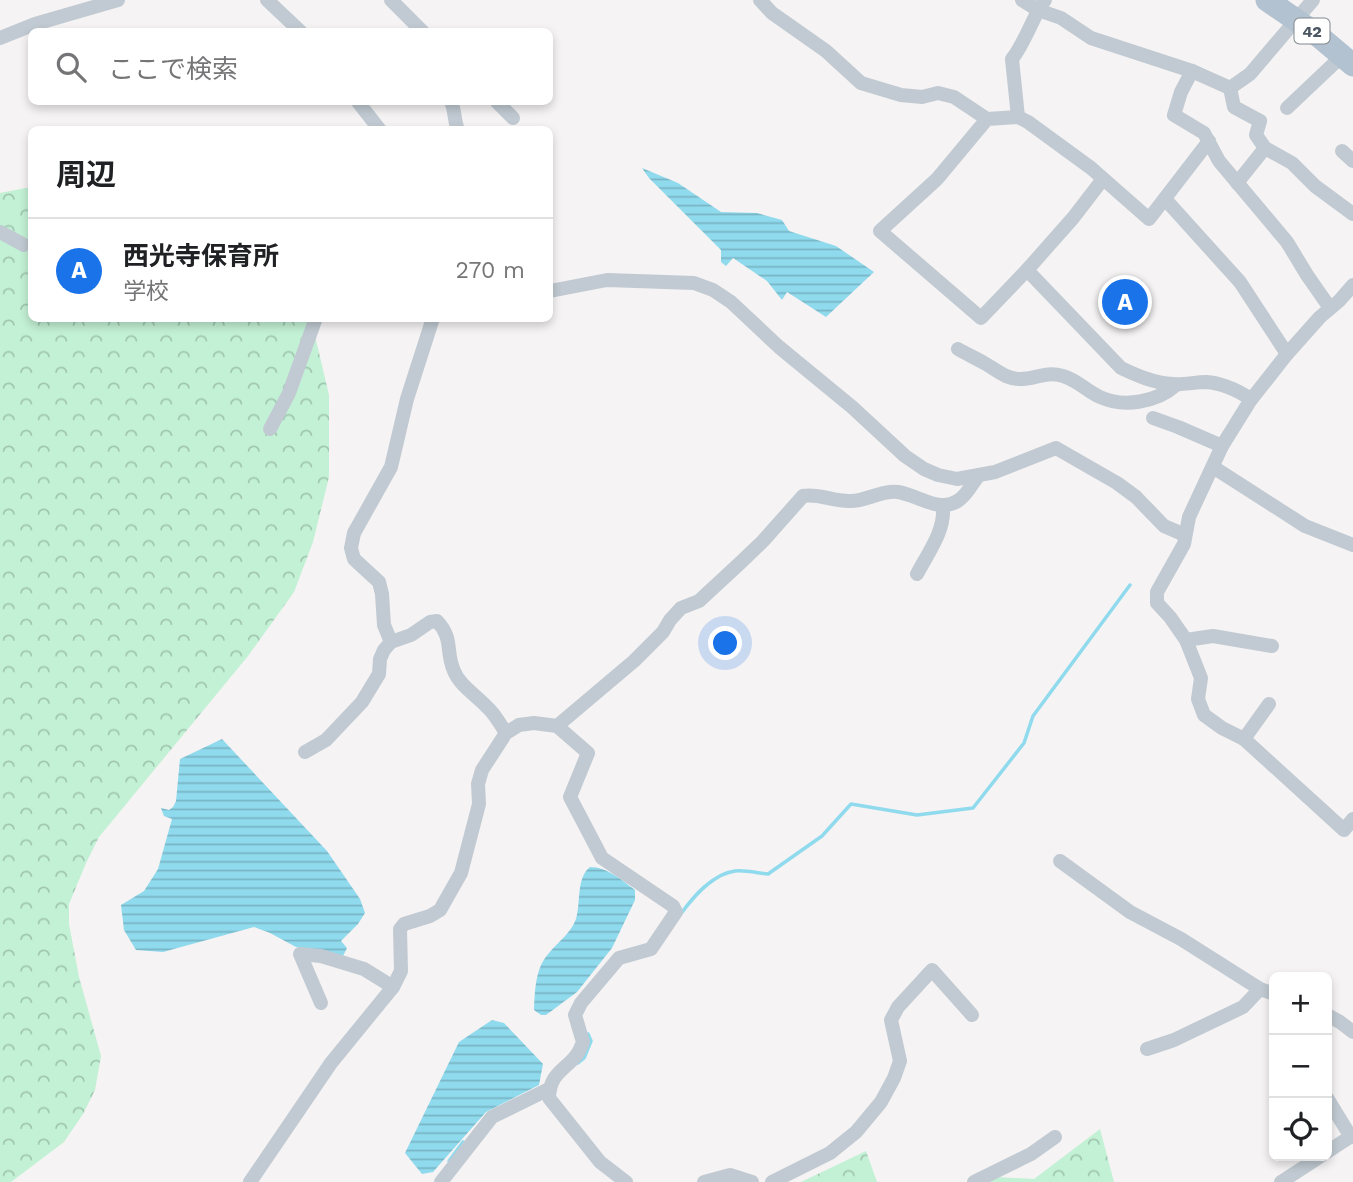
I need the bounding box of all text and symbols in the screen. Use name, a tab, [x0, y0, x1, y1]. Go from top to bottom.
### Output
road number: 42	[1294, 19, 1330, 44]
search box	[28, 28, 553, 105]
icon: search	[52, 48, 90, 86]
text: ここで検索	[108, 54, 238, 84]
text: 周辺	[56, 157, 116, 192]
text: 西光寺保育所	[123, 241, 279, 271]
text: A	[71, 257, 87, 284]
text: 270 m	[456, 257, 525, 284]
pin: A	[1102, 276, 1148, 328]
text: 学校	[123, 278, 169, 305]
your location	[708, 626, 742, 660]
map controls	[1269, 972, 1332, 1161]
button: +	[1269, 972, 1332, 1035]
button: −	[1269, 1035, 1332, 1098]
button: locate	[1269, 1098, 1332, 1161]

